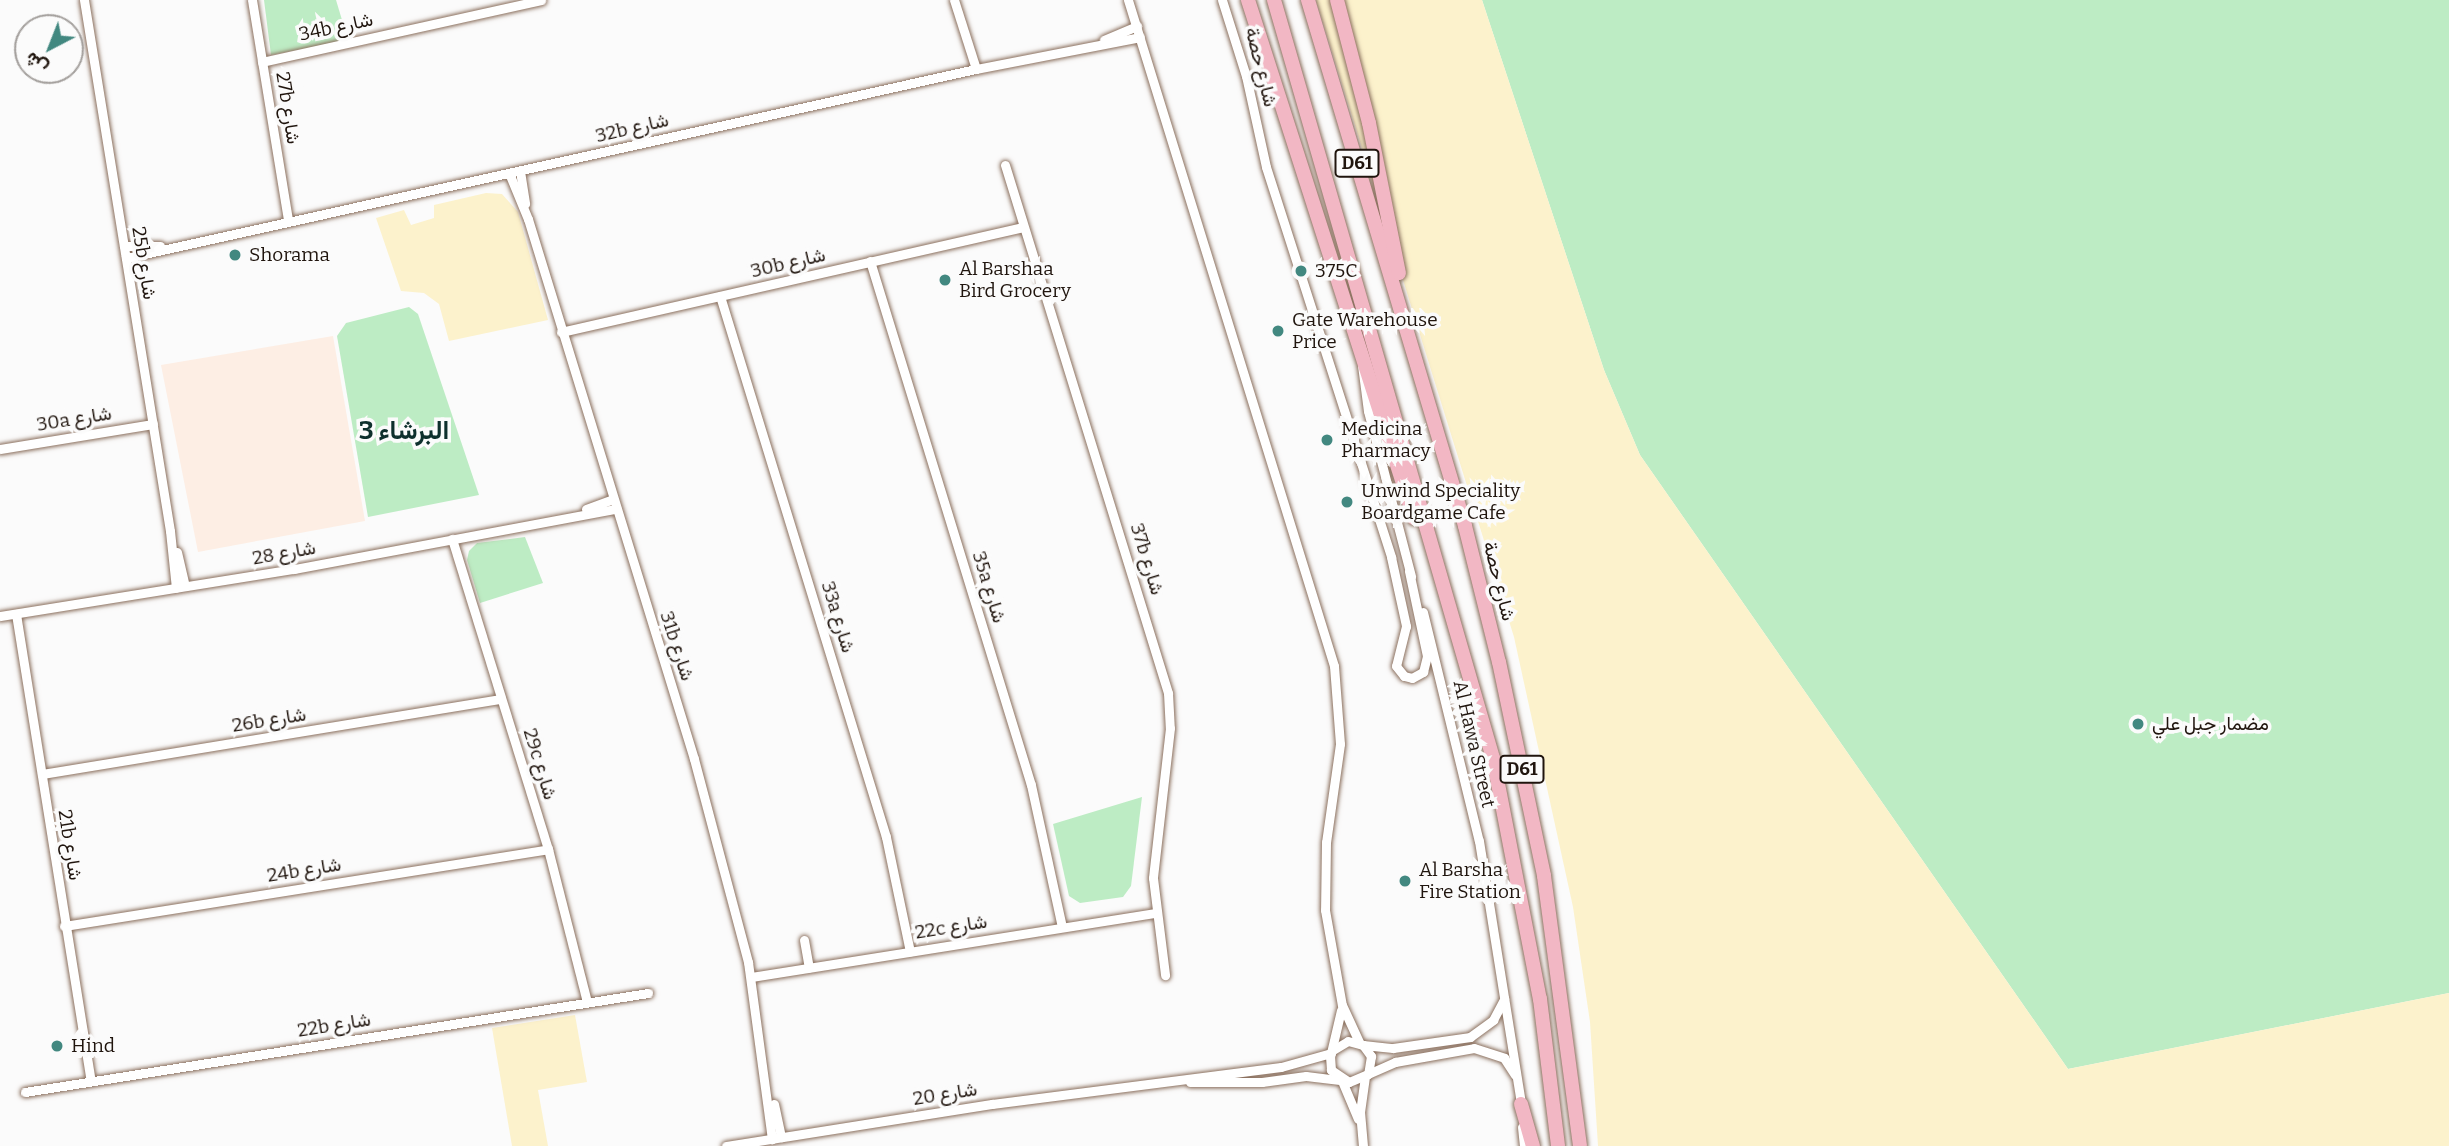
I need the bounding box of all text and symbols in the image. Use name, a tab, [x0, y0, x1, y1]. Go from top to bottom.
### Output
street label: 34b شارع	[297, 8, 375, 46]
north arrow	[14, 14, 84, 84]
street label: شارع حصة	[1240, 25, 1282, 109]
text: ش	[20, 47, 52, 80]
street label: 27b شارع	[271, 70, 305, 146]
street label: 32b شارع	[593, 109, 671, 147]
road number: D61	[1334, 148, 1380, 178]
street label: 25b شارع	[127, 225, 161, 301]
street label: 30b شارع	[748, 243, 828, 283]
place label: Shorama	[249, 244, 330, 266]
marker: Shorama	[227, 247, 243, 263]
place label: Al Barshaa Bird Grocery	[959, 258, 1071, 302]
place label: 375C	[1315, 260, 1357, 282]
marker: 375C	[1293, 263, 1309, 279]
marker: Al Barshaa Bird Grocery	[937, 272, 953, 288]
place label: Gate Warehouse Price	[1292, 309, 1438, 353]
marker: Gate Warehouse Price	[1270, 323, 1286, 339]
street label: 30a شارع	[35, 402, 113, 436]
district label: البرشاء 3	[359, 415, 449, 447]
place label: Medicina Pharmacy	[1341, 418, 1430, 462]
marker: Medicina Pharmacy	[1319, 432, 1335, 448]
place label: Unwind Speciality Boardgame Cafe	[1361, 480, 1520, 524]
marker: Unwind Speciality Boardgame Cafe	[1339, 494, 1355, 510]
street label: 37b شارع	[1125, 521, 1169, 597]
street label: شارع 28	[251, 536, 317, 570]
street label: شارع حصة	[1478, 539, 1520, 623]
street label: 35a شارع	[967, 549, 1011, 625]
street label: 33a شارع	[816, 579, 860, 655]
street label: 31b شارع	[655, 608, 699, 684]
street label: Al Hawa Street	[1448, 678, 1500, 810]
street label: 26b شارع	[230, 703, 308, 737]
place label: مضمار جبل علي	[2152, 713, 2269, 735]
marker: مضمار جبل علي	[2130, 716, 2146, 732]
street label: 29c شارع	[518, 726, 562, 802]
road number: D61	[1499, 754, 1545, 784]
street label: 21b شارع	[53, 808, 87, 882]
street label: 24b شارع	[265, 853, 343, 887]
place label: Al Barsha Fire Station	[1419, 859, 1521, 903]
marker: Al Barsha Fire Station	[1397, 873, 1413, 889]
street label: 22c شارع	[913, 910, 989, 944]
street label: 22b شارع	[296, 1008, 372, 1042]
place label: Hind	[71, 1035, 115, 1057]
marker: Hind	[49, 1038, 65, 1054]
street label: شارع 20	[911, 1078, 979, 1110]

